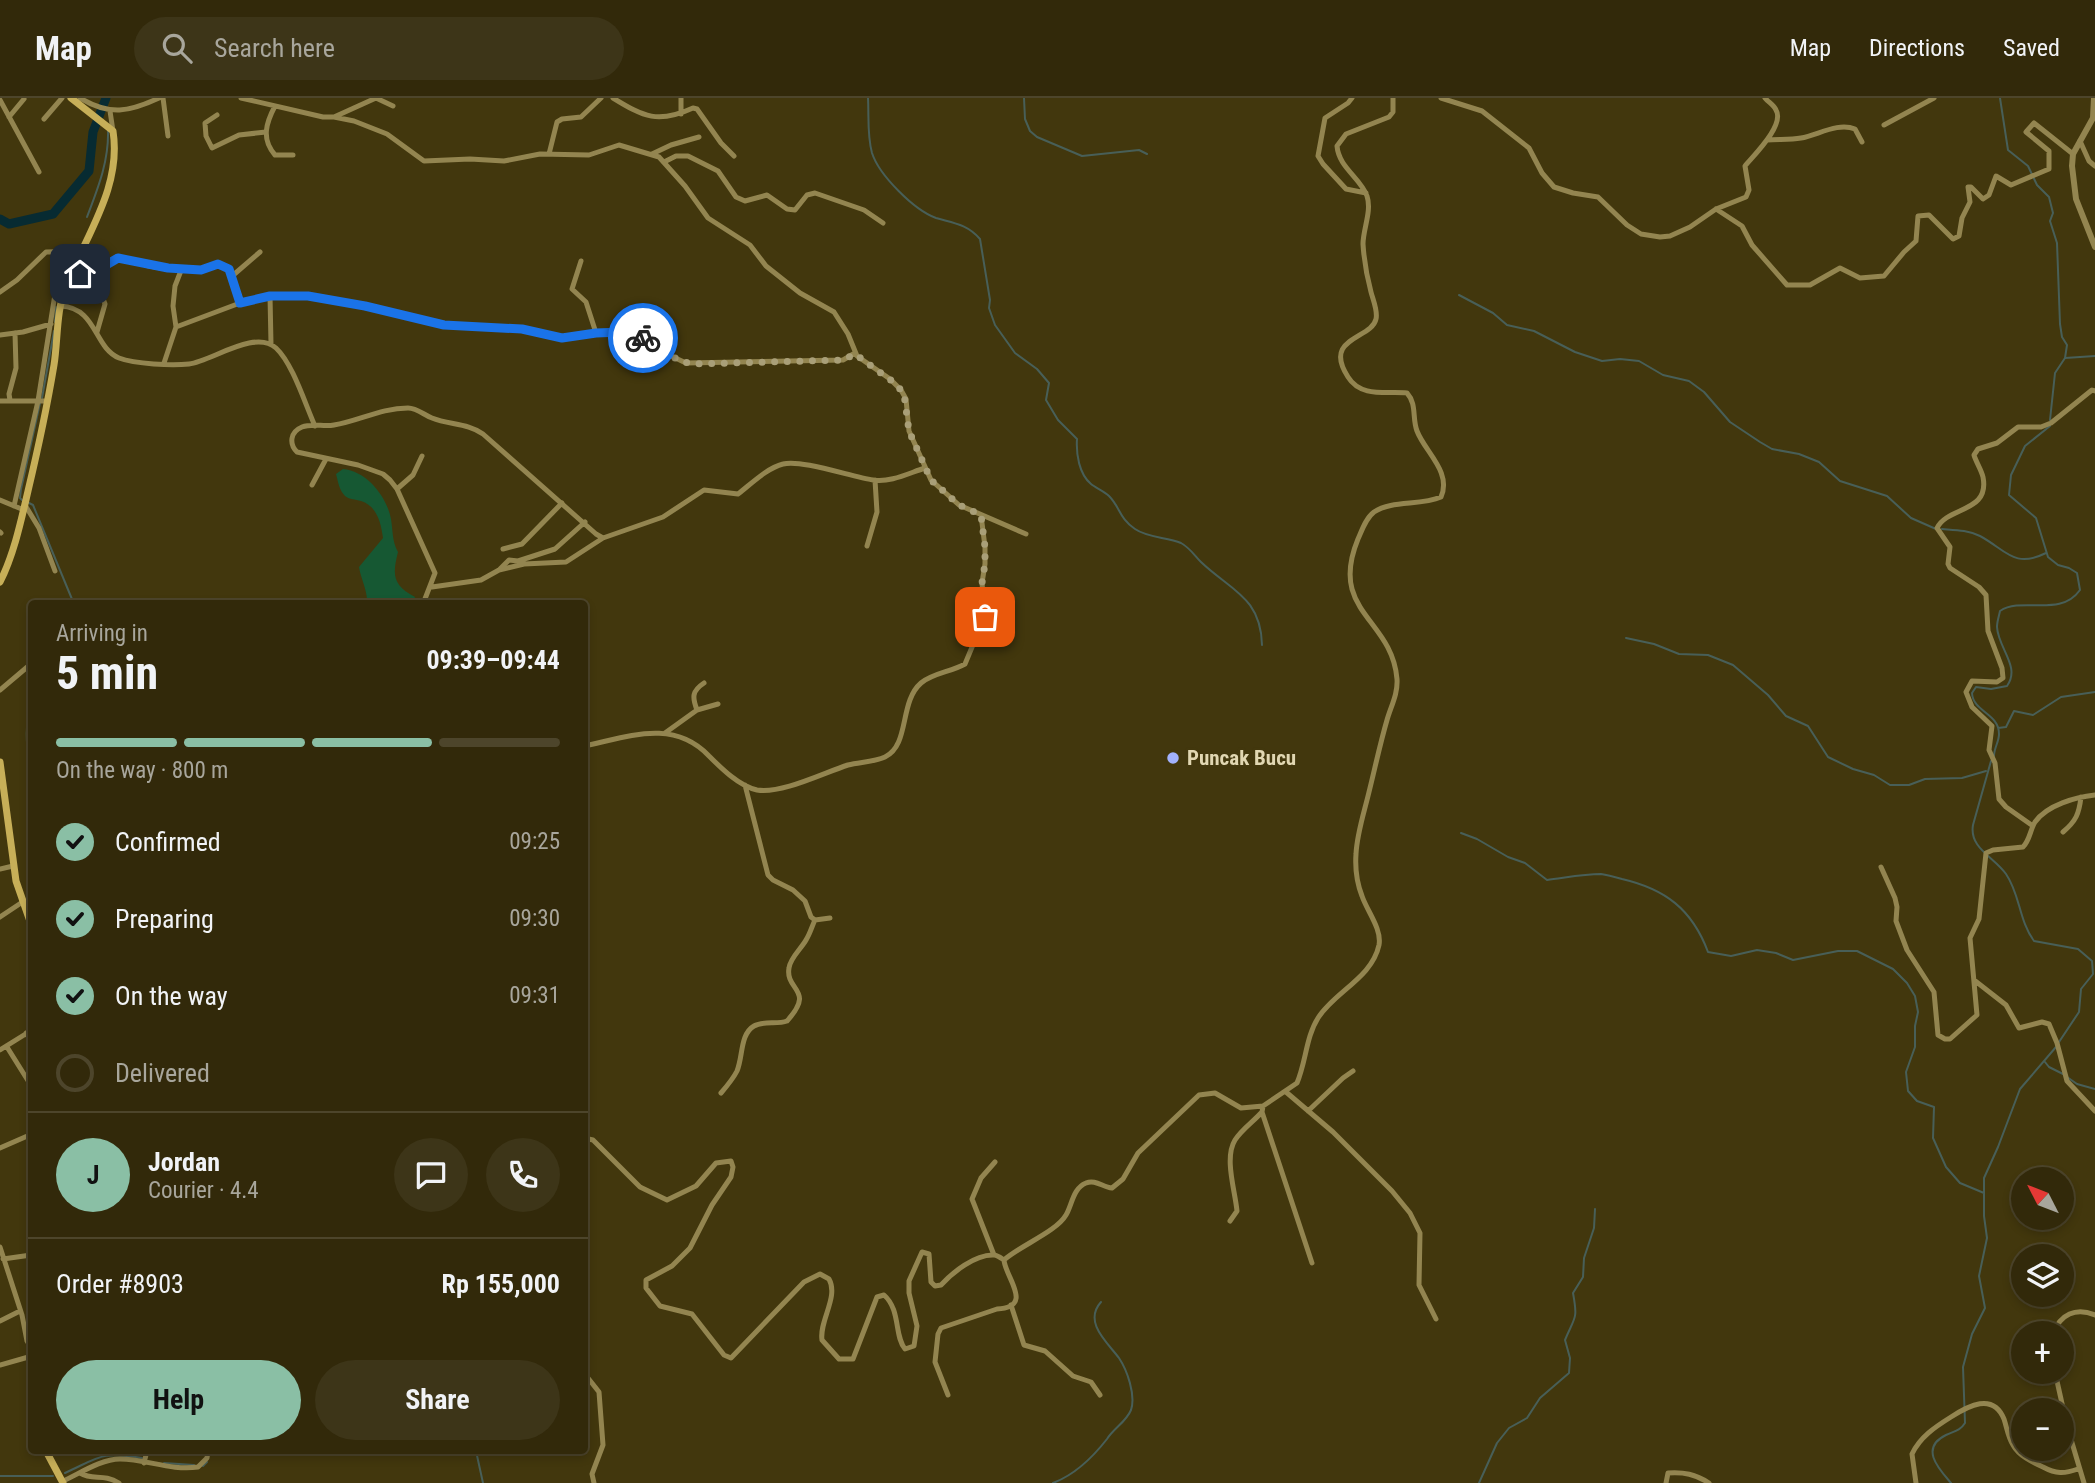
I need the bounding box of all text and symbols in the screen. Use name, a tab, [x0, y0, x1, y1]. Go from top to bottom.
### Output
search box	[134, 17, 624, 80]
text: Map	[35, 29, 92, 68]
icon: search	[158, 29, 196, 67]
text: Search here	[214, 33, 335, 63]
text: Map	[1790, 34, 1831, 62]
text: Directions	[1869, 34, 1965, 62]
text: Saved	[2003, 34, 2060, 62]
pin	[50, 244, 110, 304]
icon: home	[61, 255, 99, 293]
courier	[608, 303, 678, 373]
icon: bike	[624, 319, 662, 357]
pin	[955, 587, 1015, 647]
icon: bag	[966, 598, 1004, 636]
text: Arriving in	[56, 620, 148, 647]
text: 09:39–09:44	[426, 645, 560, 675]
text: 5 min	[56, 646, 158, 700]
place label: Puncak Bucu	[1187, 746, 1296, 770]
marker: Puncak Bucu	[1165, 750, 1181, 766]
text: On the way · 800 m	[56, 757, 228, 784]
icon: check	[56, 823, 94, 861]
text: Confirmed	[115, 827, 221, 857]
text: 09:25	[509, 828, 560, 855]
icon: check	[56, 900, 94, 938]
text: Preparing	[115, 904, 214, 934]
text: 09:30	[509, 905, 560, 932]
icon: check	[56, 977, 94, 1015]
text: On the way	[115, 981, 228, 1011]
text: 09:31	[509, 982, 560, 1009]
text: Delivered	[115, 1058, 210, 1088]
button: chat	[394, 1138, 468, 1212]
button: phone	[486, 1138, 560, 1212]
text: Jordan	[148, 1147, 220, 1177]
text: J	[87, 1160, 99, 1190]
north arrow	[2011, 1167, 2074, 1230]
map controls	[2011, 1167, 2074, 1461]
text: Courier · 4.4	[148, 1177, 259, 1204]
button: layers	[2011, 1244, 2074, 1307]
text: Order #8903	[56, 1269, 184, 1299]
text: Rp 155,000	[442, 1269, 560, 1299]
button: +	[2011, 1321, 2074, 1384]
button: Help	[56, 1360, 301, 1440]
button: Share	[315, 1360, 560, 1440]
button: −	[2011, 1398, 2074, 1461]

